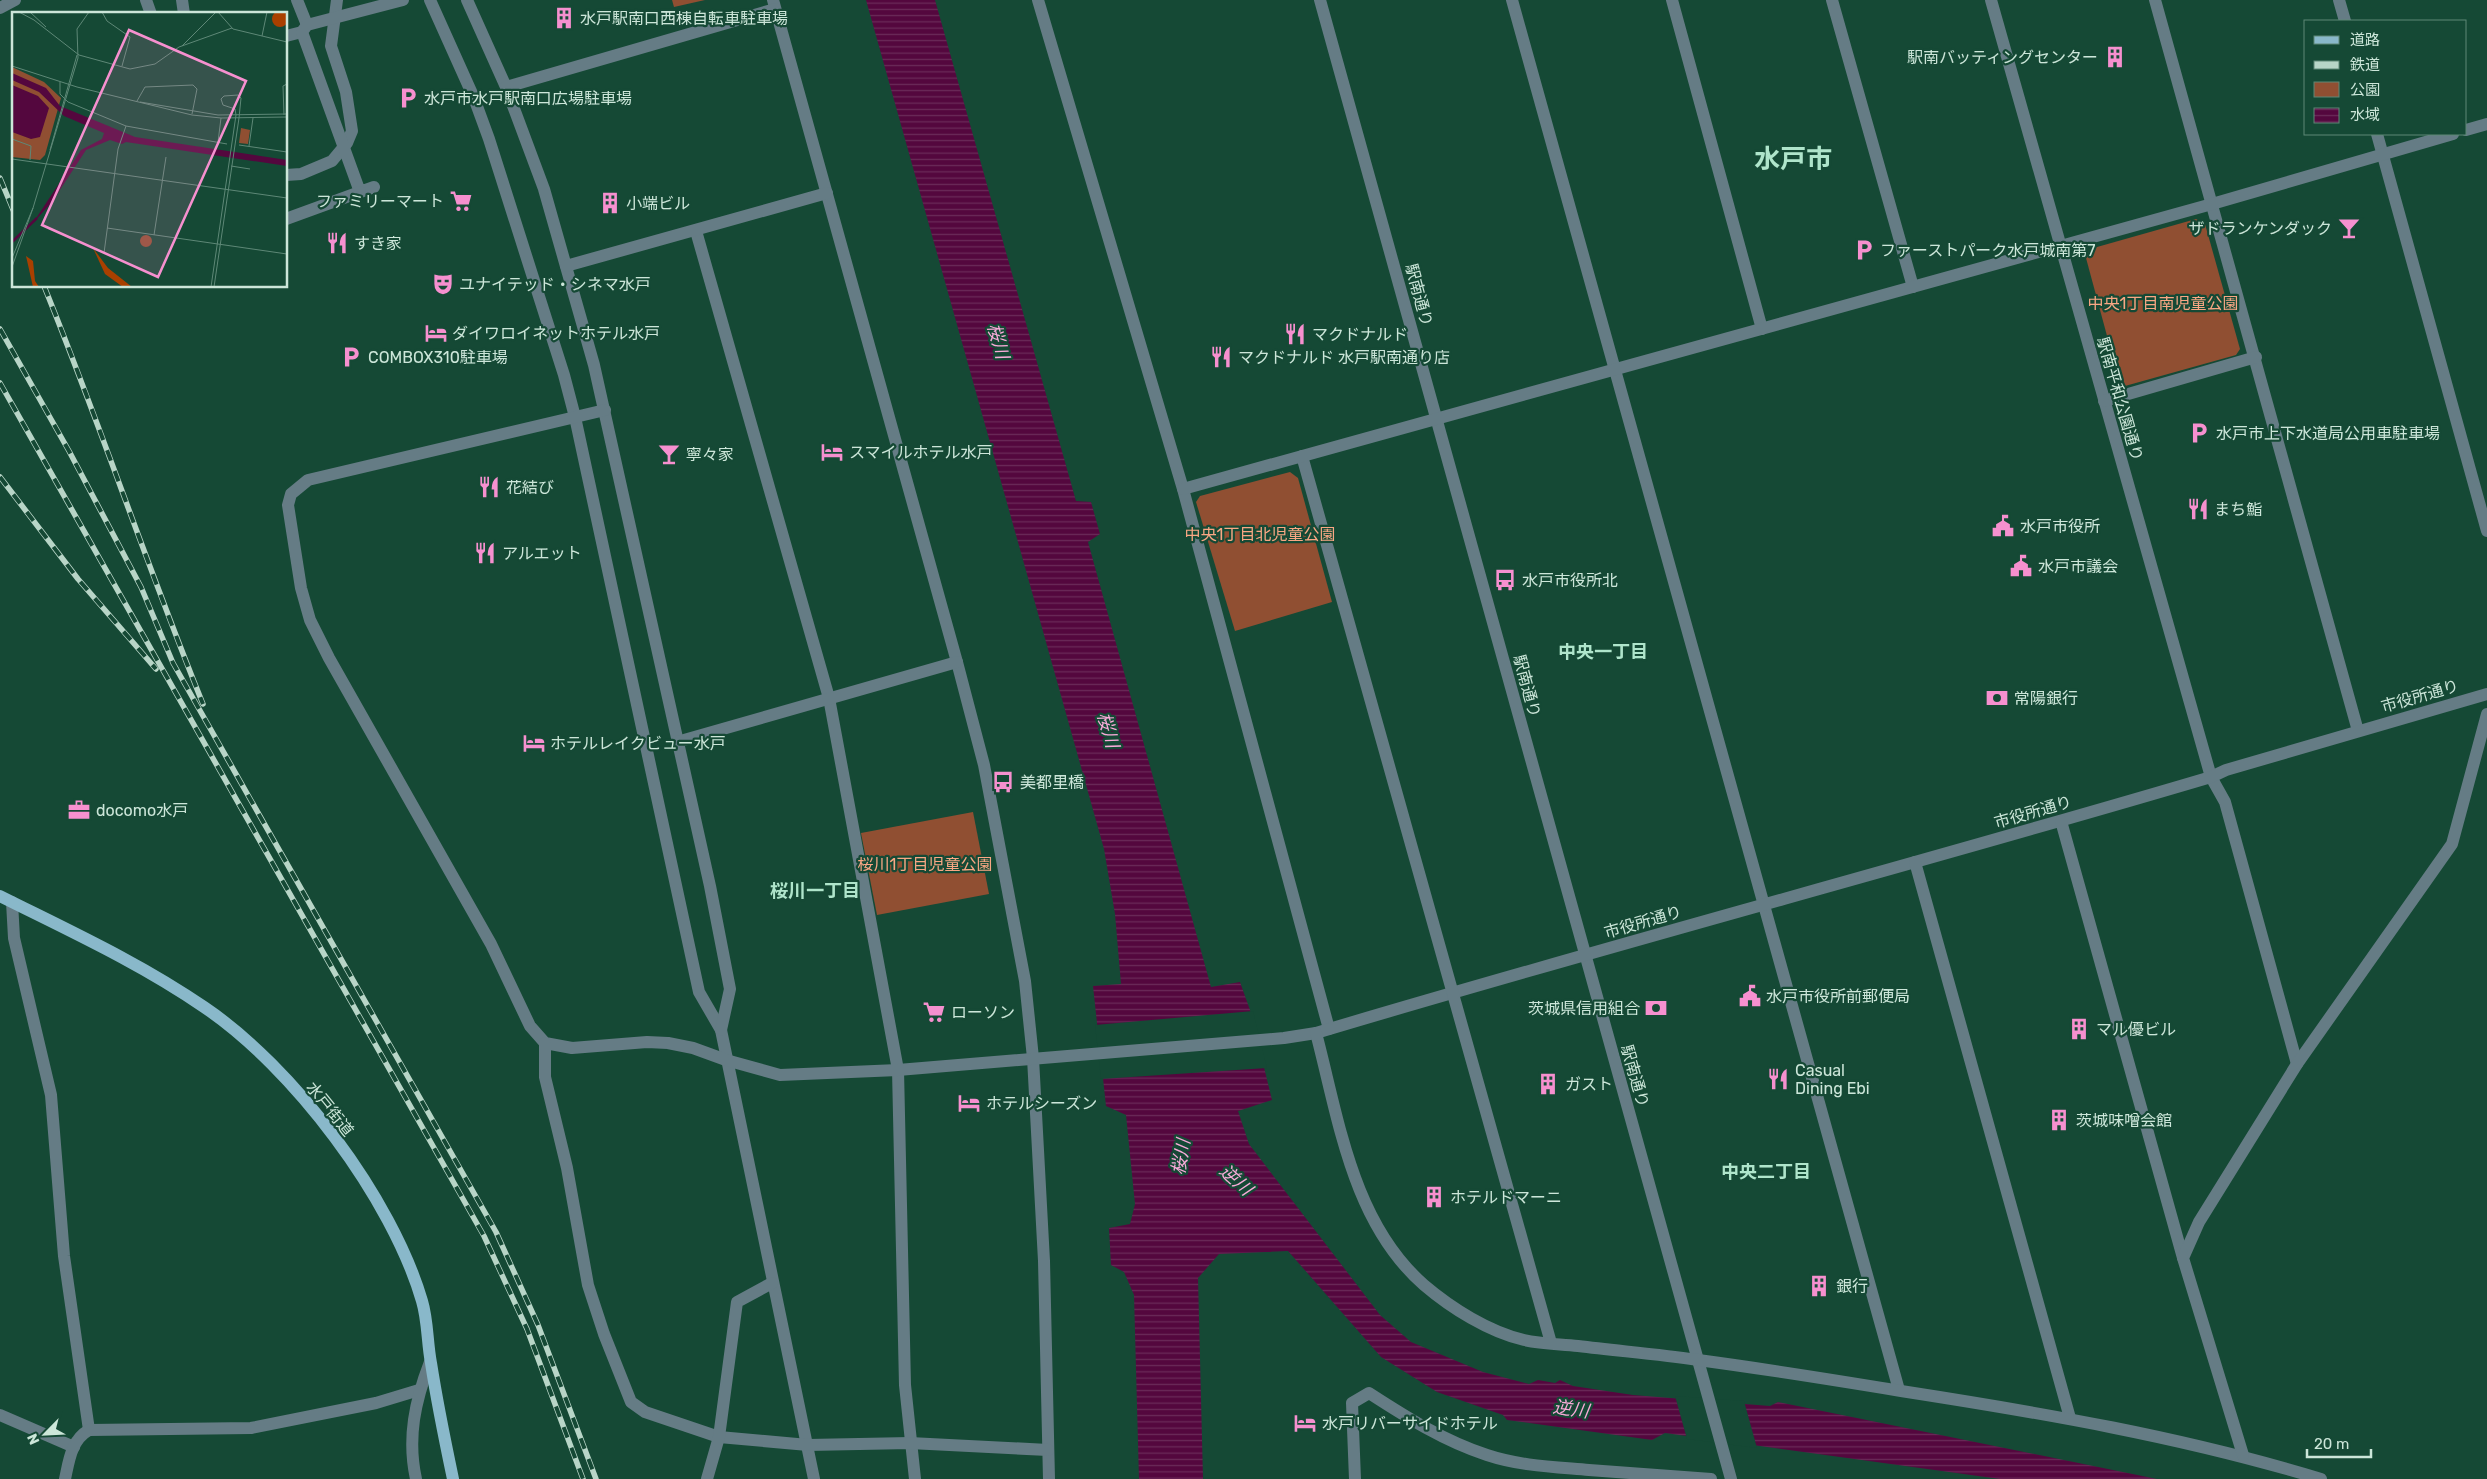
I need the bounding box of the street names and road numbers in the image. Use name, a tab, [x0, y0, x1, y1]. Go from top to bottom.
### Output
street label: 駅南通り	[1402, 262, 1436, 328]
street label: 駅南平和公園通り	[2093, 335, 2147, 463]
street label: 駅南通り	[1510, 653, 1544, 719]
street label: 市役所通り	[2379, 676, 2461, 716]
street label: 市役所通り	[1992, 792, 2074, 832]
street label: 市役所通り	[1602, 902, 1684, 942]
street label: 駅南通り	[1617, 1043, 1653, 1109]
street label: 水戸街道	[302, 1078, 358, 1140]

